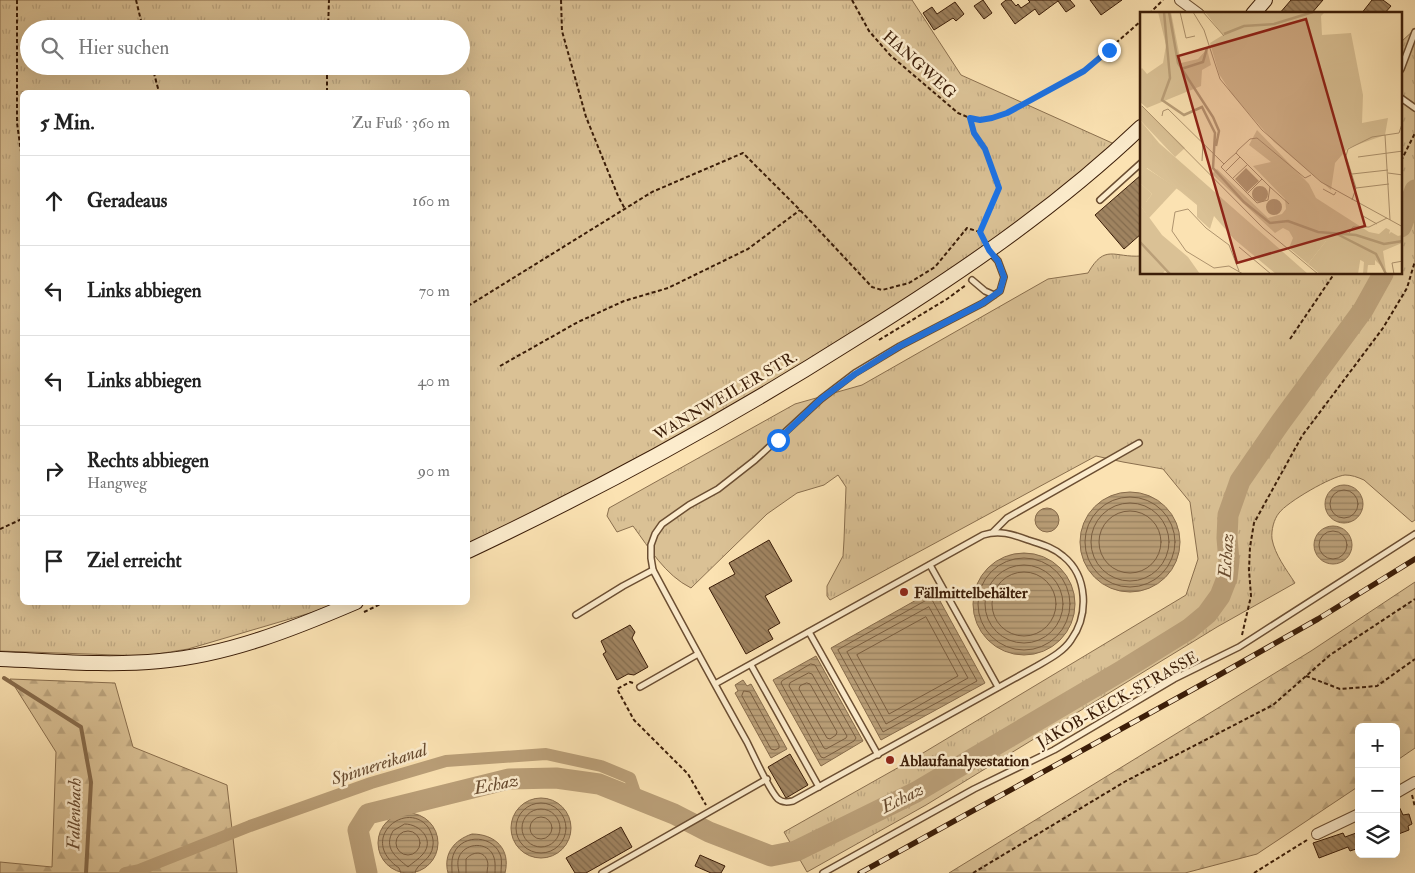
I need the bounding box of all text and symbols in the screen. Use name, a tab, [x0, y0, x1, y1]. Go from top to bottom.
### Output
inset map	[1140, 12, 1402, 275]
search box	[20, 20, 470, 75]
street label: HANGWEG	[878, 27, 960, 103]
icon: search	[38, 34, 66, 62]
text: Hier suchen	[78, 36, 169, 60]
route end	[1098, 39, 1121, 62]
text: 5 Min.	[40, 109, 94, 136]
text: Zu Fuß · 360 m	[352, 113, 450, 133]
icon: ahead	[40, 187, 68, 215]
text: Geradeaus	[87, 189, 167, 213]
text: 160 m	[412, 191, 450, 211]
icon: left	[40, 277, 68, 305]
text: Links abbiegen	[87, 279, 201, 303]
text: 70 m	[419, 281, 450, 301]
street label: WANNWEILER STR.	[649, 347, 801, 446]
icon: left	[40, 367, 68, 395]
text: Links abbiegen	[87, 369, 201, 393]
text: 40 m	[417, 371, 450, 391]
route start	[767, 429, 790, 452]
text: Rechts abbiegen	[87, 449, 209, 473]
icon: right	[40, 457, 68, 485]
text: 90 m	[418, 461, 450, 481]
text: Hangweg	[87, 473, 147, 493]
water label: Echaz	[1213, 533, 1240, 580]
icon: arrive	[40, 547, 68, 575]
text: Ziel erreicht	[87, 549, 182, 573]
place label: Fällmittelbehälter	[914, 583, 1029, 603]
marker: Fällmittelbehälter	[898, 586, 910, 598]
street label: JAKOB-KECK-STRASSE	[1032, 647, 1202, 754]
map controls	[1355, 723, 1400, 858]
button: +	[1355, 723, 1400, 768]
water label: Spinnereikanal	[327, 738, 432, 791]
place label: Ablaufanalysestation	[899, 751, 1030, 772]
marker: Ablaufanalysestation	[884, 754, 896, 766]
button: −	[1355, 768, 1400, 813]
water label: Echaz	[471, 769, 520, 800]
water label: Fallenbach	[62, 778, 87, 851]
water label: Echaz	[876, 778, 928, 819]
button: layers	[1355, 813, 1400, 858]

